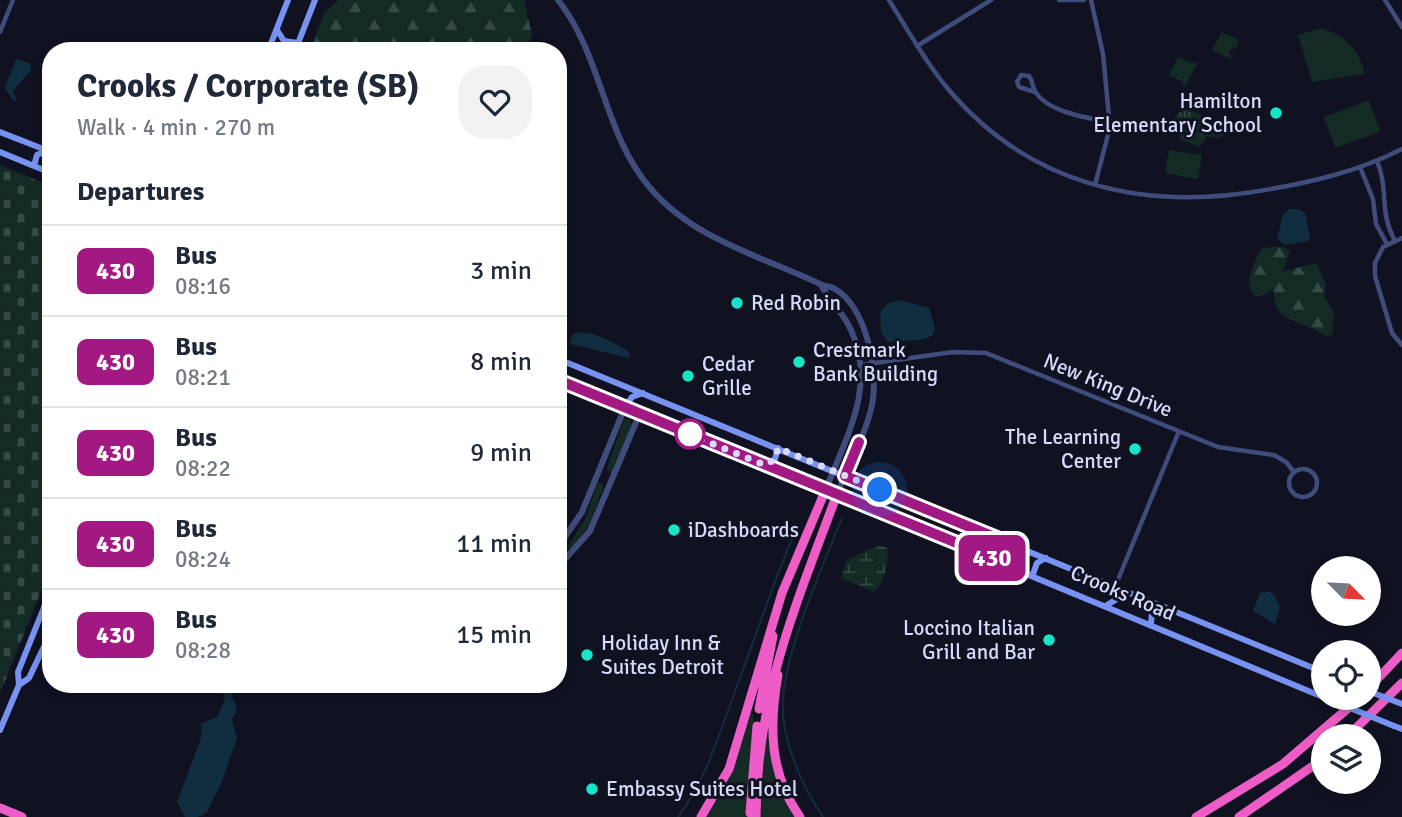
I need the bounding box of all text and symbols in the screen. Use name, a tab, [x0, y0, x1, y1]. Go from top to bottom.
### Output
button: heart	[458, 65, 532, 139]
text: Crooks / Corporate (SB)	[77, 66, 419, 107]
place label: Hamilton Elementary School	[1093, 88, 1262, 138]
marker: Hamilton Elementary School	[1268, 105, 1284, 121]
text: Walk · 4 min · 270 m	[77, 113, 275, 142]
text: Departures	[77, 176, 204, 208]
text: Bus	[175, 240, 217, 272]
text: 3 min	[470, 255, 532, 287]
text: 430	[96, 256, 135, 286]
text: 08:16	[175, 272, 231, 301]
place label: Red Robin	[751, 290, 841, 316]
marker: Red Robin	[729, 295, 745, 311]
text: Bus	[175, 331, 217, 363]
place label: Crestmark Bank Building	[813, 337, 938, 387]
text: 8 min	[470, 346, 532, 378]
text: 430	[96, 347, 135, 377]
street label: New King Drive	[1040, 347, 1176, 423]
place label: Cedar Grille	[702, 351, 755, 401]
marker: Crestmark Bank Building	[791, 354, 807, 370]
text: 08:21	[175, 363, 231, 392]
marker: Cedar Grille	[680, 368, 696, 384]
unlabelled marker	[675, 419, 705, 449]
text: Bus	[175, 422, 217, 454]
place label: The Learning Center	[1005, 424, 1121, 474]
text: 9 min	[470, 437, 532, 469]
text: 430	[96, 438, 135, 468]
marker: The Learning Center	[1127, 441, 1143, 457]
text: 08:22	[175, 454, 231, 483]
your location	[862, 472, 897, 507]
text: Bus	[175, 513, 217, 545]
place label: iDashboards	[688, 517, 799, 543]
marker: iDashboards	[666, 522, 682, 538]
text: 11 min	[456, 528, 532, 560]
text: 430	[96, 529, 135, 559]
line badge: 430	[952, 535, 1032, 581]
text: 430	[973, 543, 1011, 573]
text: 08:24	[175, 545, 231, 574]
north arrow	[1311, 556, 1381, 626]
map controls	[1311, 556, 1381, 794]
street label: Crooks Road	[1067, 559, 1179, 627]
text: Bus	[175, 604, 217, 636]
place label: Loccino Italian Grill and Bar	[903, 615, 1035, 665]
text: 15 min	[456, 619, 532, 651]
text: 430	[96, 620, 135, 650]
place label: Holiday Inn & Suites Detroit	[601, 630, 724, 680]
marker: Loccino Italian Grill and Bar	[1041, 632, 1057, 648]
text: 08:28	[175, 636, 231, 665]
button: locate	[1311, 640, 1381, 710]
marker: Holiday Inn & Suites Detroit	[579, 647, 595, 663]
button: layers	[1311, 724, 1381, 794]
place label: Embassy Suites Hotel	[606, 776, 798, 802]
marker: Embassy Suites Hotel	[584, 781, 600, 797]

